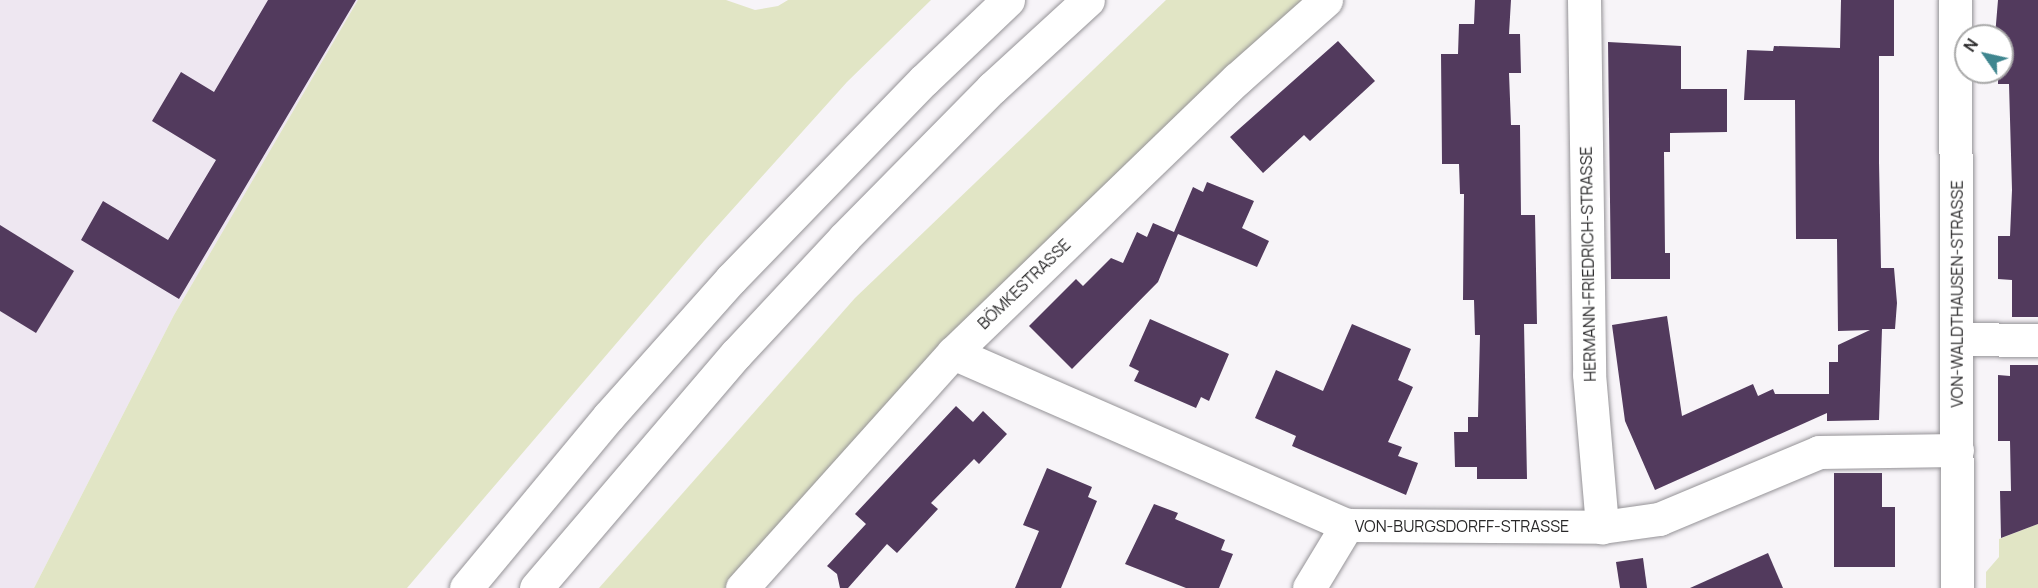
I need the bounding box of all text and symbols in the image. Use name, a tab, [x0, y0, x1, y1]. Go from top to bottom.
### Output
north arrow	[1954, 24, 2014, 84]
text: N	[1958, 34, 1983, 56]
street label: HERMANN-FRIEDRICH-STRASSE	[1576, 146, 1600, 382]
street label: VON-WALDTHAUSEN-STRASSE	[1947, 180, 1967, 408]
street label: BÖMKESTRASSE	[974, 235, 1074, 333]
street label: VON-BURGSDORFF-STRASSE	[1355, 516, 1569, 536]

